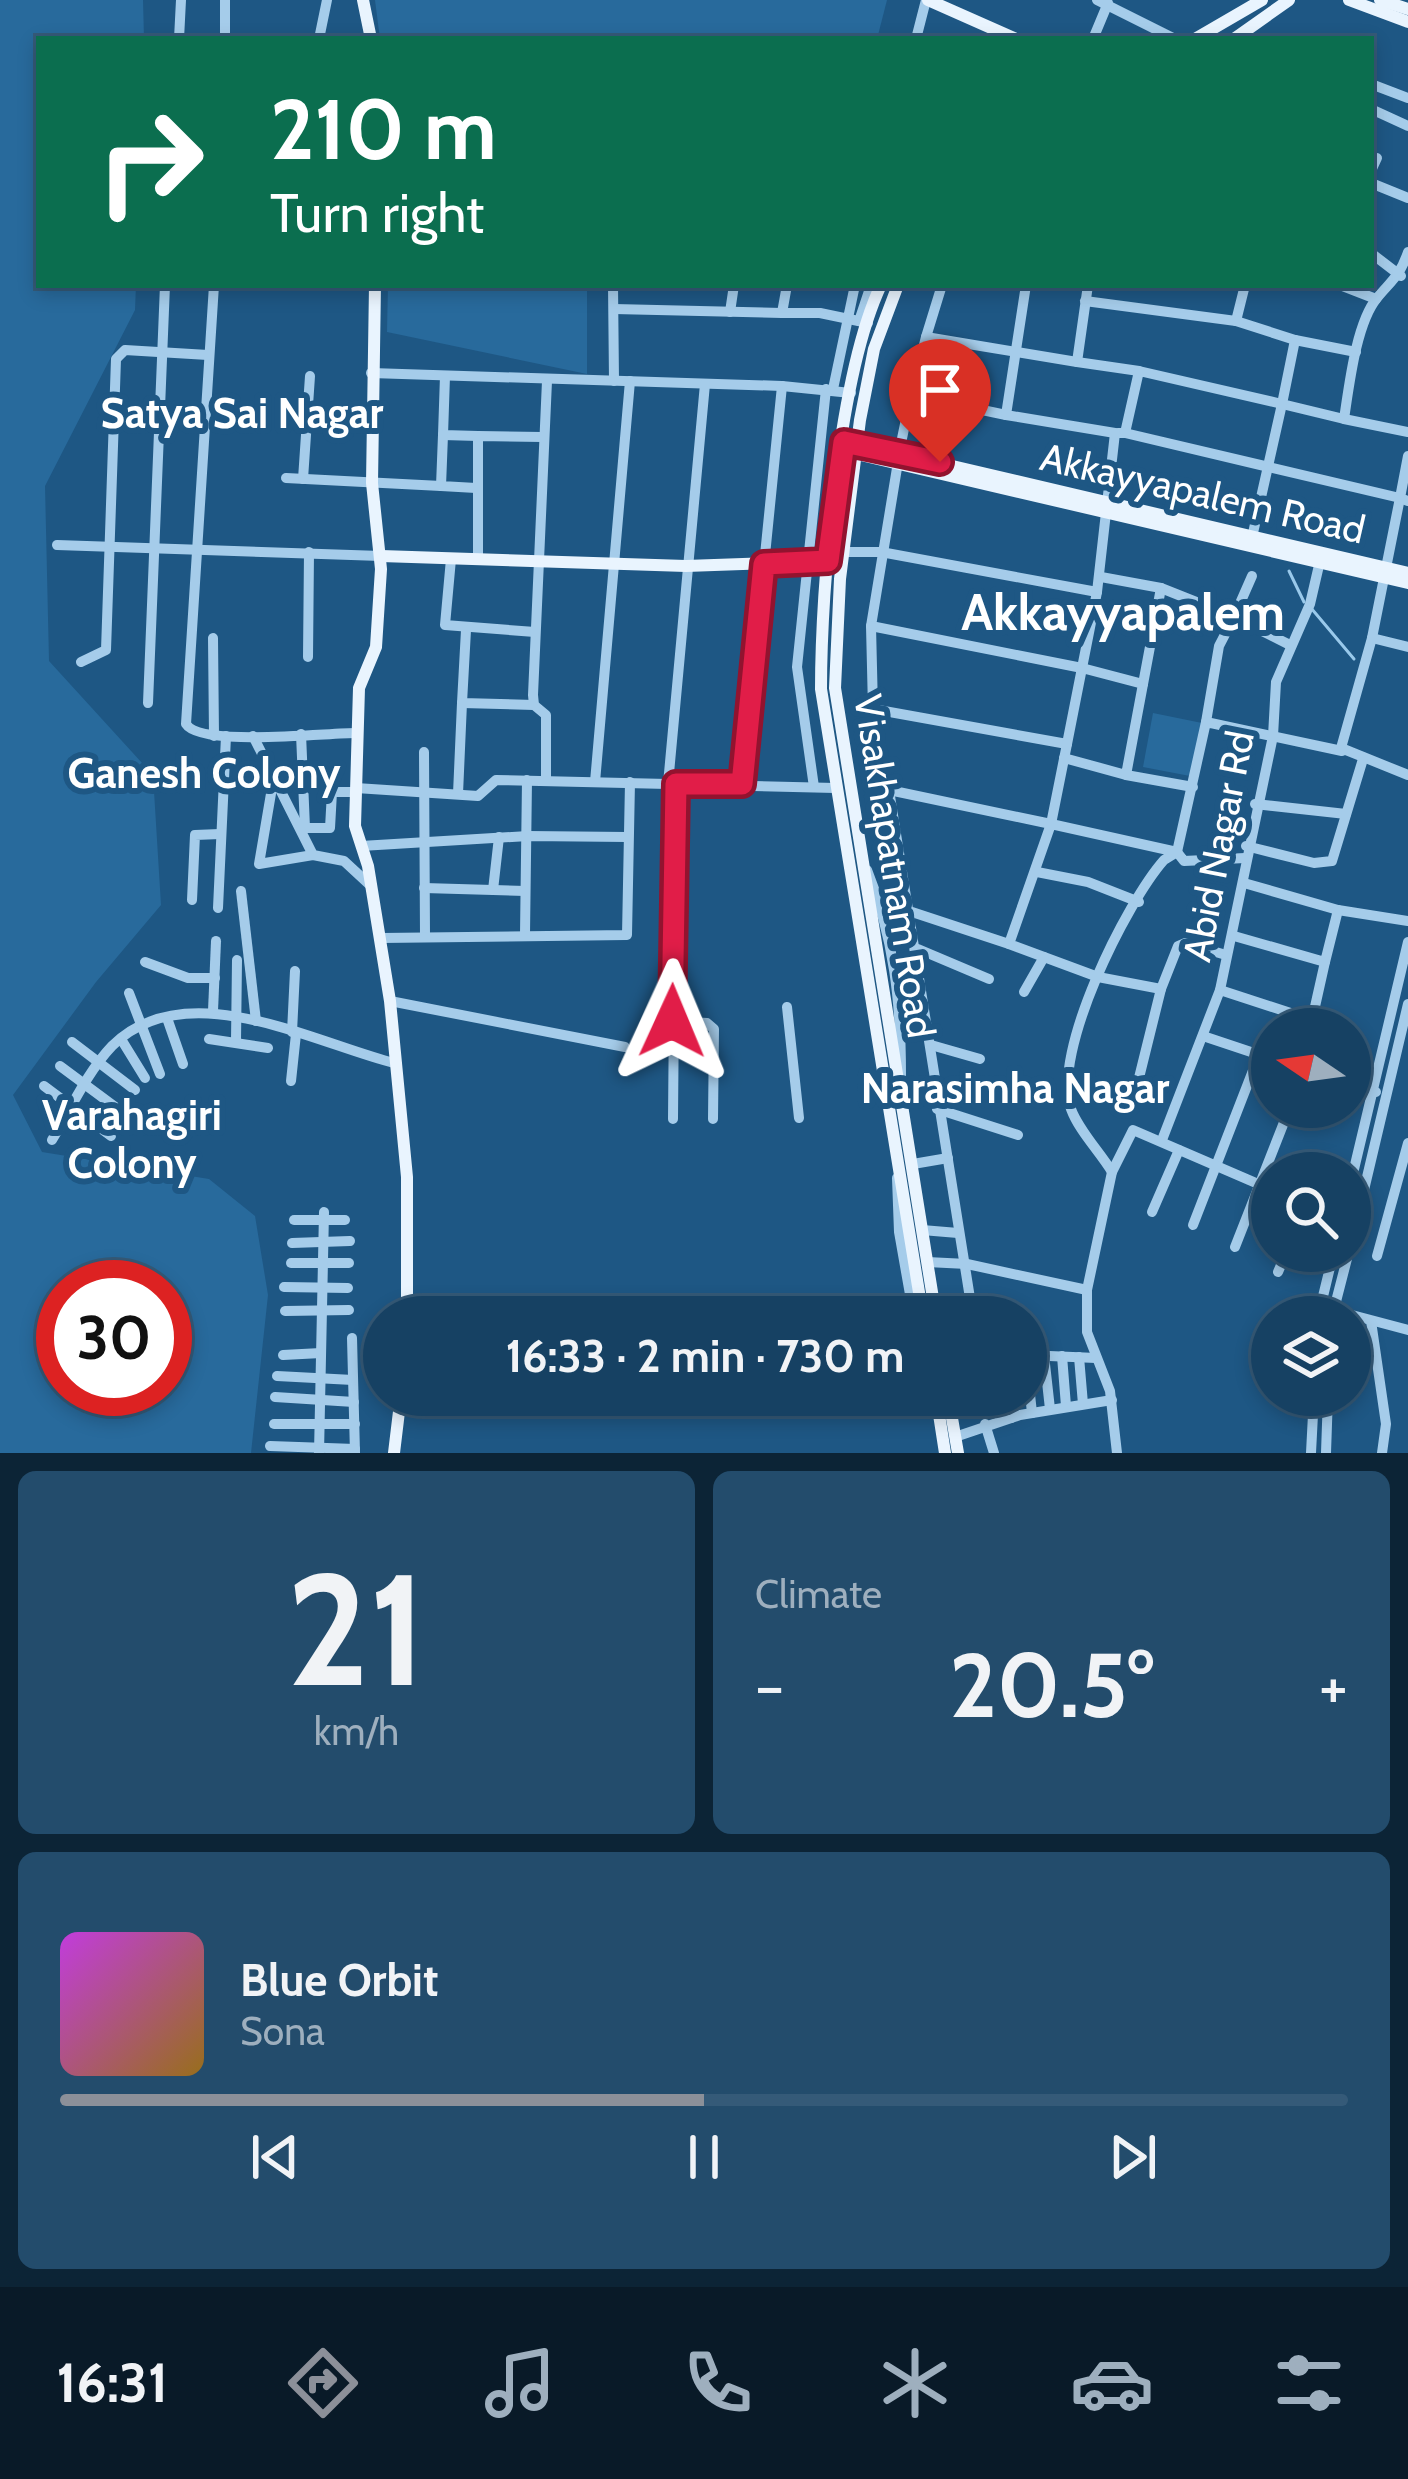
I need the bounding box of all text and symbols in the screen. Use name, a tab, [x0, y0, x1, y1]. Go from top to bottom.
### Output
text: 210 m	[270, 78, 497, 180]
icon: right	[72, 84, 228, 240]
text: Turn right	[270, 180, 484, 246]
pin	[889, 339, 991, 462]
icon: arrive	[907, 357, 973, 423]
district label: Satya Sai Nagar	[101, 387, 384, 439]
street label: Akkayyapalem Road	[1036, 432, 1370, 554]
district label: Akkayyapalem	[961, 581, 1285, 643]
street label: Visakhapatnam Road	[844, 691, 946, 1041]
street label: Abid Nagar Rd	[1172, 727, 1264, 965]
district label: Ganesh Colony	[68, 747, 341, 799]
position arrow	[609, 958, 735, 1084]
north arrow	[1251, 1008, 1371, 1128]
map controls	[1251, 1008, 1371, 1416]
district label: Narasimha Nagar	[861, 1062, 1169, 1114]
district label: Varahagiri Colony	[42, 1089, 222, 1189]
button: search	[1251, 1152, 1371, 1272]
speed limit sign: 30	[36, 1260, 192, 1416]
button: layers	[1251, 1296, 1371, 1416]
text: 16:33 · 2 min · 730 m	[506, 1329, 904, 1383]
text: 21	[286, 1534, 427, 1724]
text: Climate	[755, 1570, 882, 1618]
text: 20.5°	[949, 1630, 1154, 1740]
text: −	[755, 1645, 784, 1726]
text: +	[1319, 1645, 1348, 1726]
text: km/h	[314, 1707, 399, 1755]
text: Blue Orbit	[240, 1953, 438, 2007]
text: Sona	[240, 2007, 325, 2055]
icon: previous	[242, 2124, 308, 2190]
icon: pause	[671, 2124, 737, 2190]
icon: next	[1100, 2124, 1166, 2190]
icon: directions	[281, 2341, 365, 2425]
icon: music	[478, 2341, 562, 2425]
icon: phone	[676, 2341, 760, 2425]
icon: climate	[873, 2341, 957, 2425]
icon: car	[1070, 2341, 1154, 2425]
icon: filters	[1267, 2341, 1351, 2425]
text: 16:31	[57, 2350, 168, 2416]

